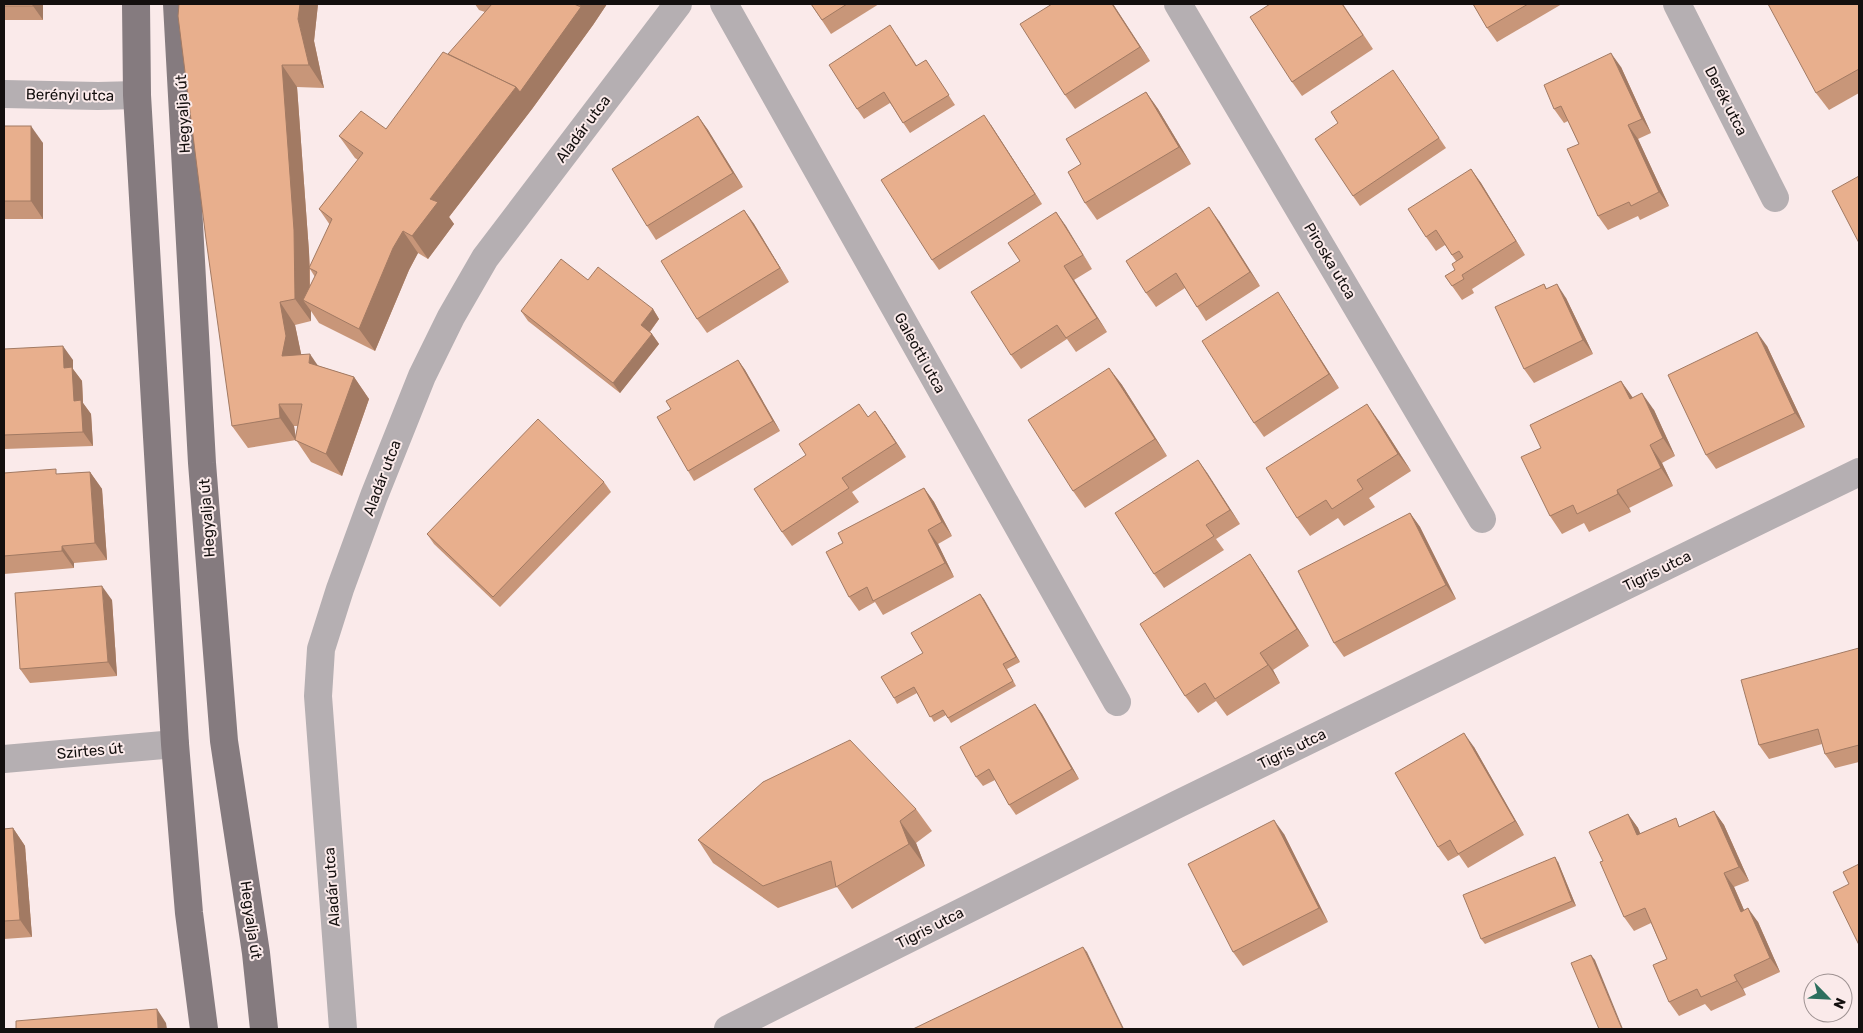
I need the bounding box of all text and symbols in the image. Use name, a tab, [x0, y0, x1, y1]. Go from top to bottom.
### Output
street label: Derék utca	[1701, 63, 1751, 139]
street label: Hegyalja út	[172, 74, 194, 154]
street label: Berényi utca	[26, 85, 114, 105]
street label: Aladár utca	[552, 92, 614, 166]
street label: Piroska utca	[1300, 219, 1360, 303]
street label: Galeotti utca	[890, 309, 950, 397]
street label: Aladár utca	[359, 438, 405, 518]
street label: Hegyalja út	[195, 478, 219, 558]
street label: Tigris utca	[1620, 547, 1694, 595]
street label: Tigris utca	[1255, 725, 1329, 773]
street label: Szirtes út	[56, 739, 124, 763]
street label: Aladár utca	[320, 847, 344, 927]
street label: Hegyalja út	[237, 880, 265, 960]
street label: Tigris utca	[893, 903, 967, 953]
north arrow	[1803, 973, 1853, 1023]
text: N	[1830, 995, 1849, 1011]

